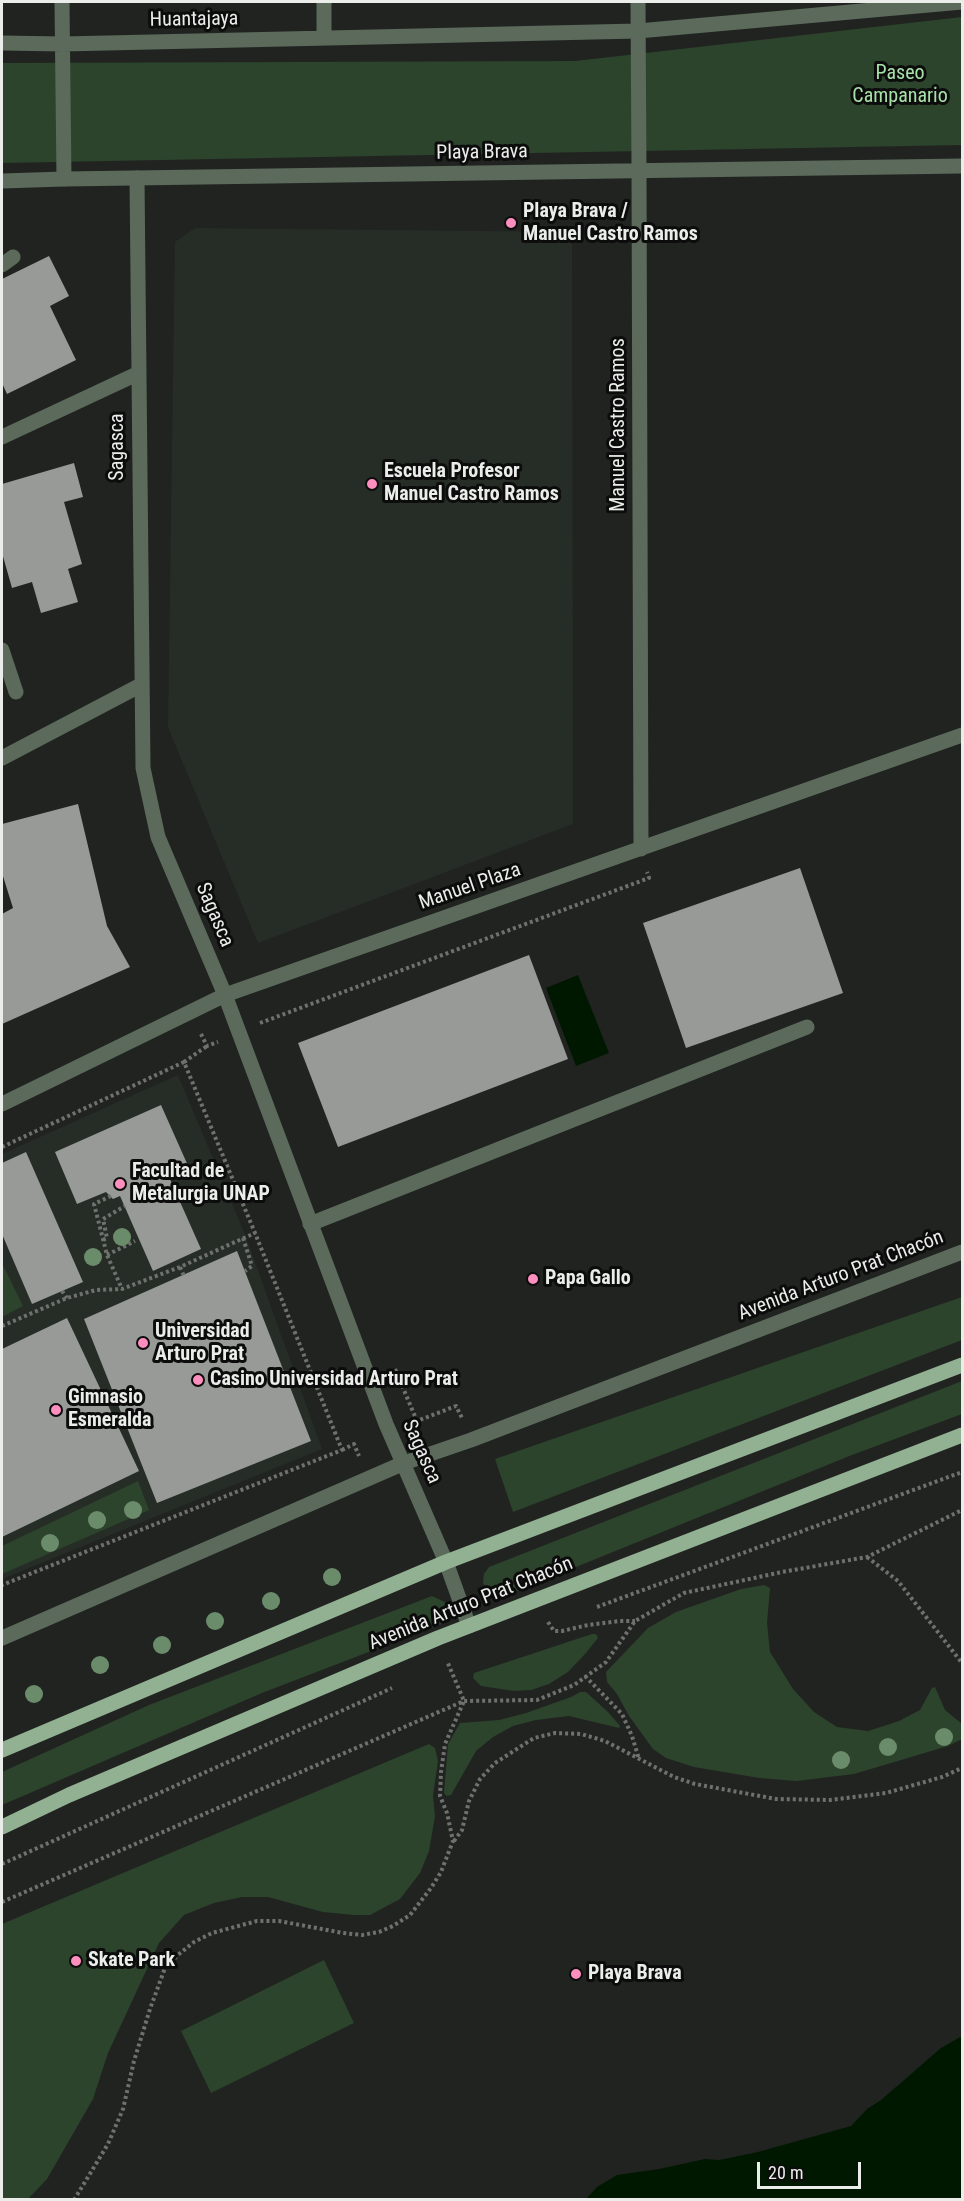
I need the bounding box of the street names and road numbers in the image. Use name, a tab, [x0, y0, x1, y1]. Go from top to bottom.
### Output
street label: Huantajaya	[150, 7, 238, 33]
street label: Playa Brava	[436, 140, 528, 166]
street label: Manuel Castro Ramos	[607, 338, 631, 512]
street label: Sagasca	[106, 413, 130, 481]
street label: Manuel Plaza	[416, 858, 524, 916]
street label: Sagasca	[190, 879, 238, 951]
street label: Avenida Arturo Prat Chacón	[735, 1226, 947, 1326]
street label: Sagasca	[396, 1416, 446, 1488]
street label: Avenida Arturo Prat Chacón	[366, 1552, 576, 1656]

